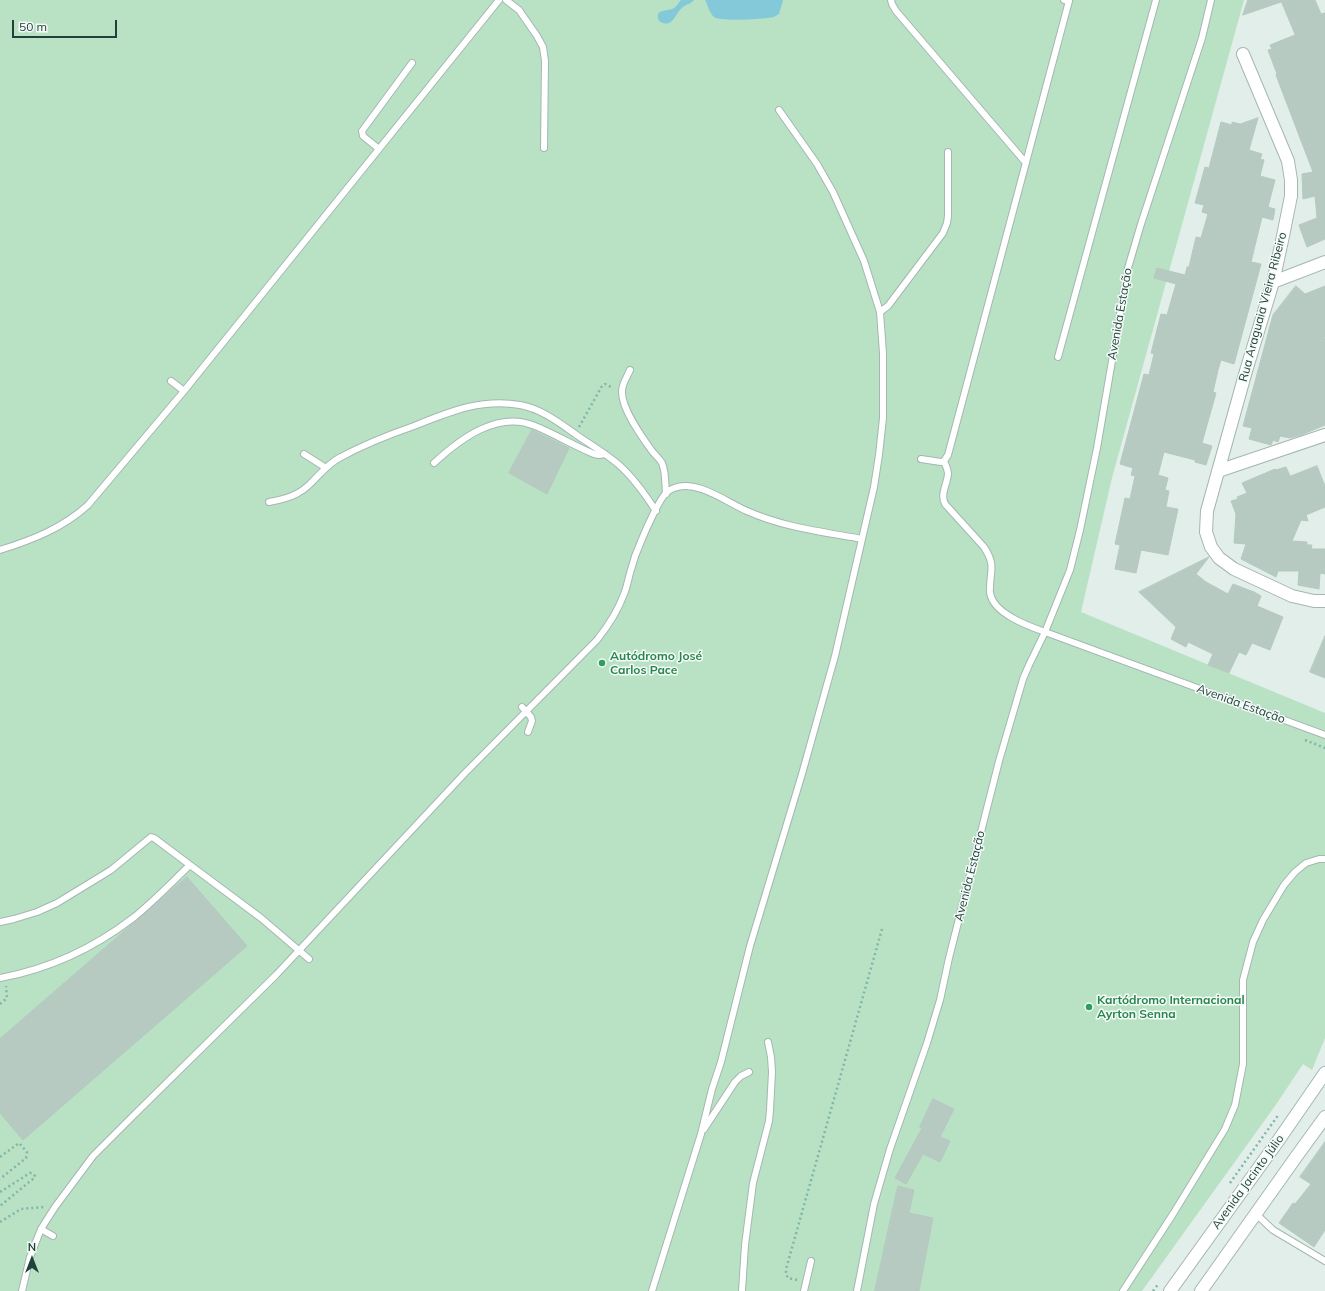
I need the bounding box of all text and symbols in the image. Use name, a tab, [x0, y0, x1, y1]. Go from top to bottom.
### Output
scale bar	[14, 12, 119, 38]
text: 50 m	[19, 19, 47, 34]
street label: Rua Araguaia Vieira Ribeiro	[1236, 230, 1290, 384]
street label: Avenida Estação	[1105, 267, 1135, 361]
place label: Autódromo José Carlos Pace	[610, 649, 702, 677]
marker: Autódromo José Carlos Pace	[597, 658, 607, 668]
street label: Avenida Estação	[1195, 681, 1287, 727]
street label: Avenida Estação	[952, 829, 988, 923]
place label: Kartódromo Internacional Ayrton Senna	[1097, 993, 1245, 1021]
marker: Kartódromo Internacional Ayrton Senna	[1084, 1002, 1094, 1012]
street label: Avenida Jacinto Júlio	[1209, 1132, 1287, 1232]
north arrow	[12, 1239, 52, 1279]
text: N	[28, 1240, 36, 1254]

